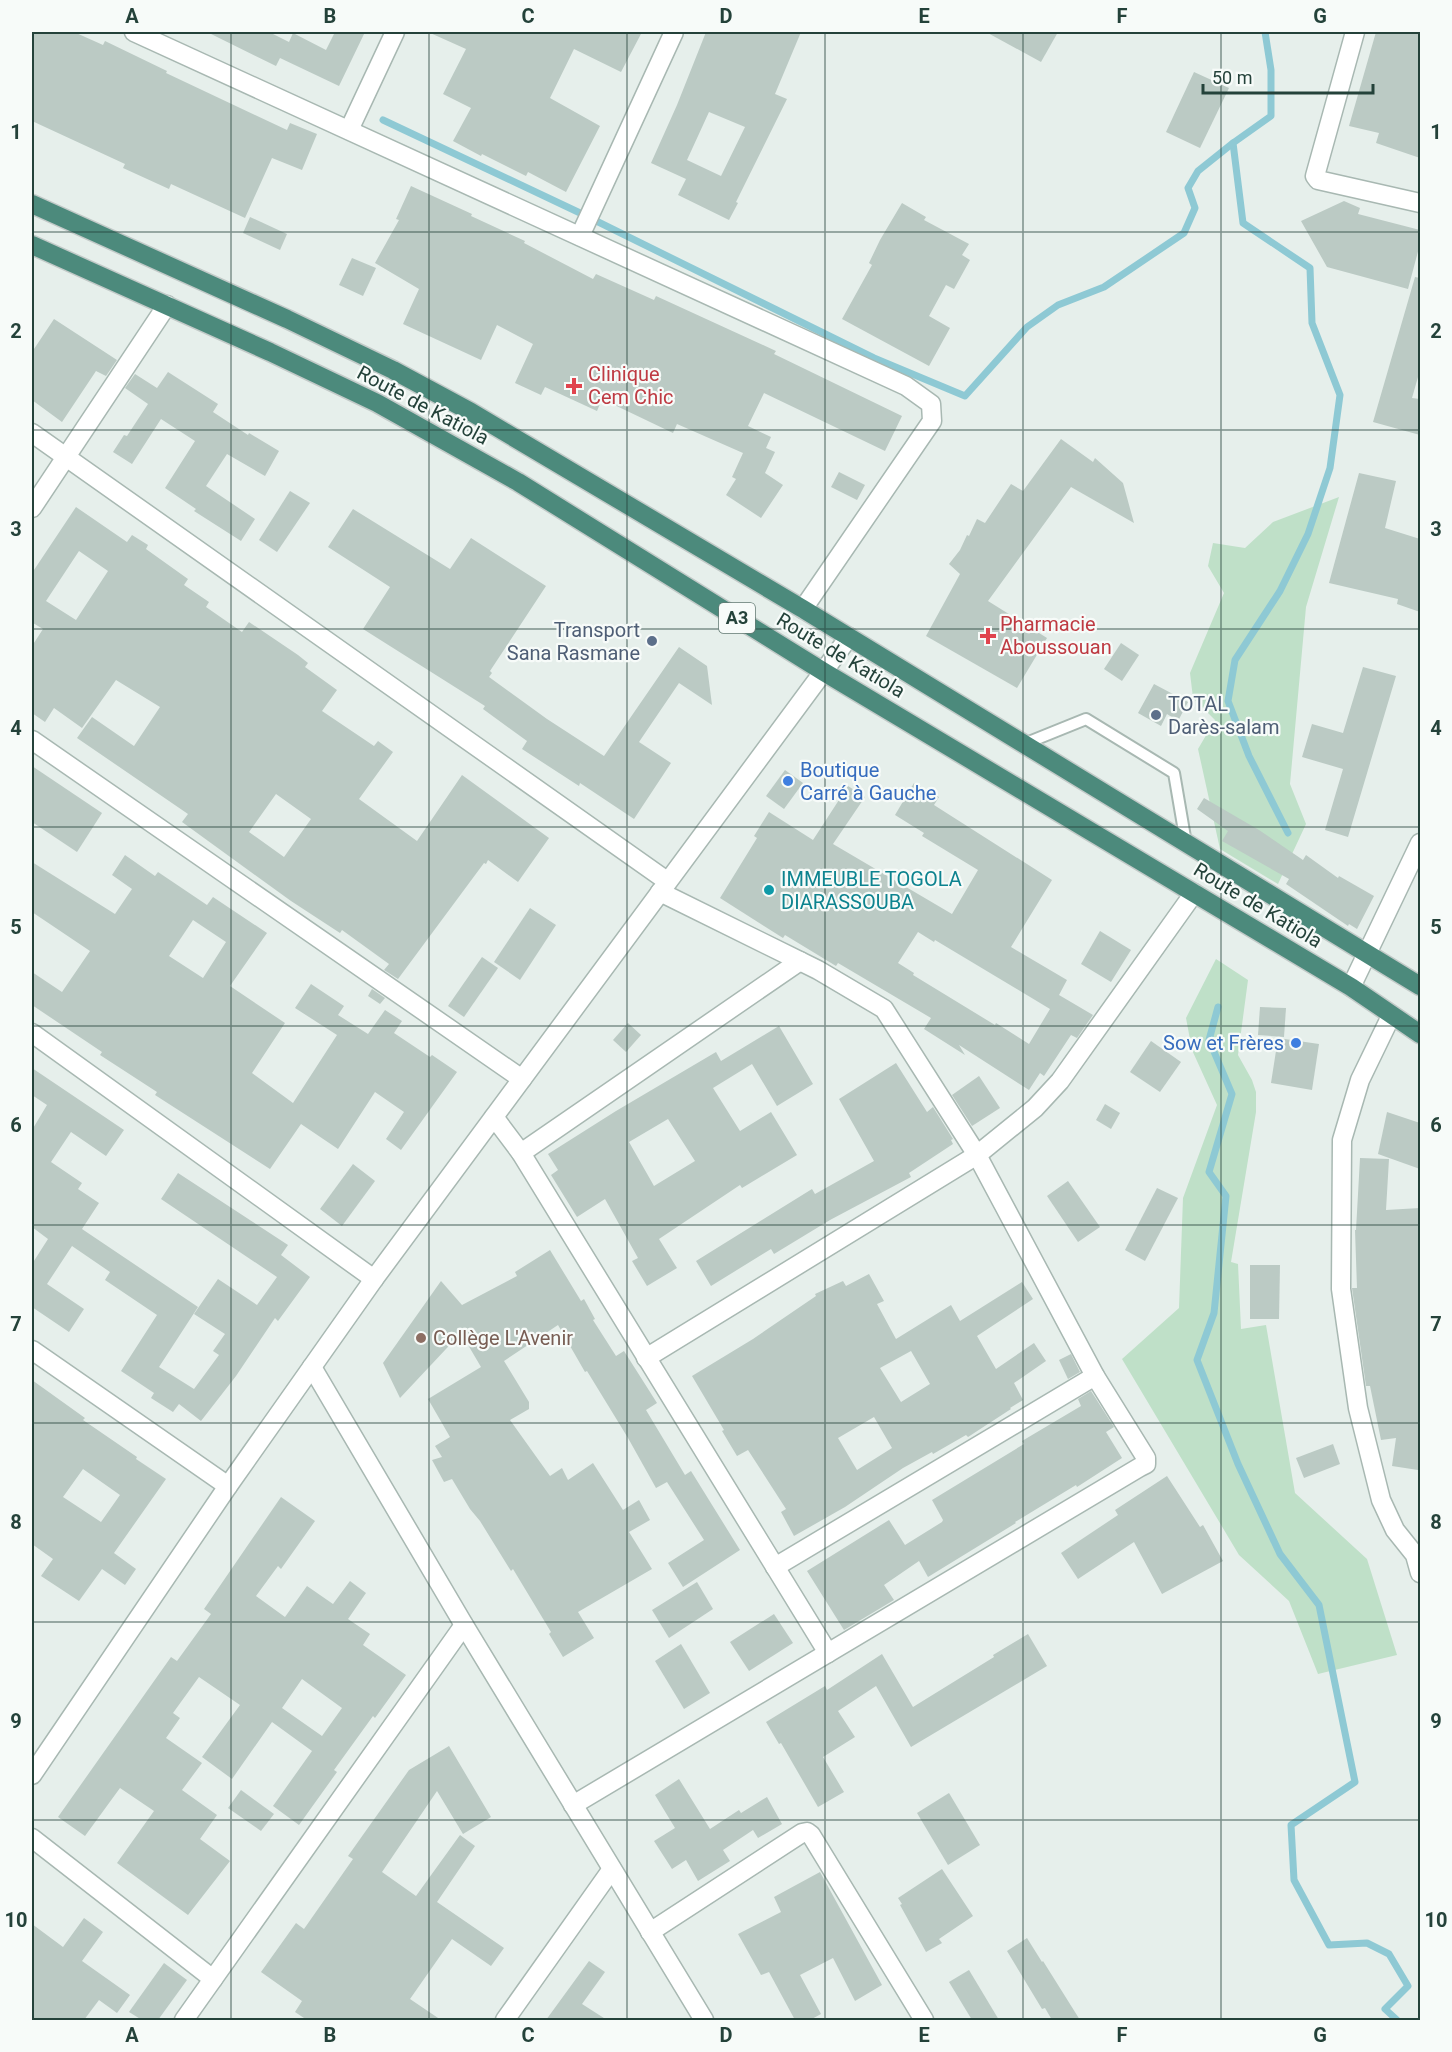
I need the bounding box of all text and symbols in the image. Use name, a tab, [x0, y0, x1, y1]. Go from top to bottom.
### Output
text: A	[125, 4, 139, 28]
text: B	[324, 4, 336, 28]
text: C	[521, 4, 535, 28]
text: D	[720, 4, 733, 28]
text: E	[918, 4, 930, 28]
text: F	[1117, 4, 1128, 28]
text: G	[1313, 4, 1327, 28]
scale bar	[1203, 57, 1372, 95]
text: 50 m	[1212, 67, 1252, 88]
text: 1	[10, 120, 22, 144]
text: 1	[1430, 120, 1442, 144]
text: 2	[10, 319, 22, 343]
text: 2	[1430, 319, 1442, 343]
street label: Route de Katiola	[353, 360, 493, 450]
place label: Clinique Cem Chic	[588, 362, 674, 409]
marker: Clinique Cem Chic	[565, 377, 583, 395]
text: 3	[10, 517, 22, 541]
text: 3	[1430, 517, 1442, 541]
road number: A3	[719, 603, 755, 633]
street label: Route de Katiola	[772, 607, 910, 703]
place label: Pharmacie Aboussouan	[1000, 612, 1112, 659]
place label: Transport Sana Rasmane	[507, 618, 640, 665]
marker: Pharmacie Aboussouan	[981, 629, 995, 643]
marker: Transport Sana Rasmane	[645, 634, 659, 648]
place label: TOTAL Darès-salam	[1168, 692, 1280, 739]
marker: TOTAL Darès-salam	[1149, 708, 1163, 722]
text: 4	[10, 716, 22, 740]
text: 4	[1430, 716, 1442, 740]
place label: Boutique Carré à Gauche	[800, 758, 936, 805]
marker: Boutique Carré à Gauche	[781, 774, 795, 788]
street label: Route de Katiola	[1189, 857, 1327, 953]
place label: IMMEUBLE TOGOLA DIARASSOUBA	[781, 867, 962, 914]
marker: IMMEUBLE TOGOLA DIARASSOUBA	[762, 883, 776, 897]
text: 5	[10, 915, 22, 939]
text: 5	[1430, 915, 1442, 939]
place label: Sow et Frères	[1163, 1031, 1284, 1055]
marker: Sow et Frères	[1289, 1036, 1303, 1050]
text: 6	[10, 1113, 22, 1137]
text: 6	[1430, 1113, 1442, 1137]
text: 7	[10, 1312, 22, 1336]
text: 7	[1430, 1312, 1442, 1336]
place label: Collège L'Avenir	[433, 1326, 573, 1350]
marker: Collège L'Avenir	[414, 1331, 428, 1345]
text: 8	[10, 1510, 22, 1534]
text: 8	[1430, 1510, 1442, 1534]
text: 9	[10, 1709, 22, 1733]
text: 9	[1430, 1709, 1442, 1733]
text: 10	[5, 1908, 27, 1932]
text: 10	[1425, 1908, 1447, 1932]
text: A	[125, 2023, 139, 2047]
text: B	[324, 2023, 336, 2047]
text: C	[521, 2023, 535, 2047]
text: D	[720, 2023, 733, 2047]
text: E	[918, 2023, 930, 2047]
text: F	[1117, 2023, 1128, 2047]
text: G	[1313, 2023, 1327, 2047]

